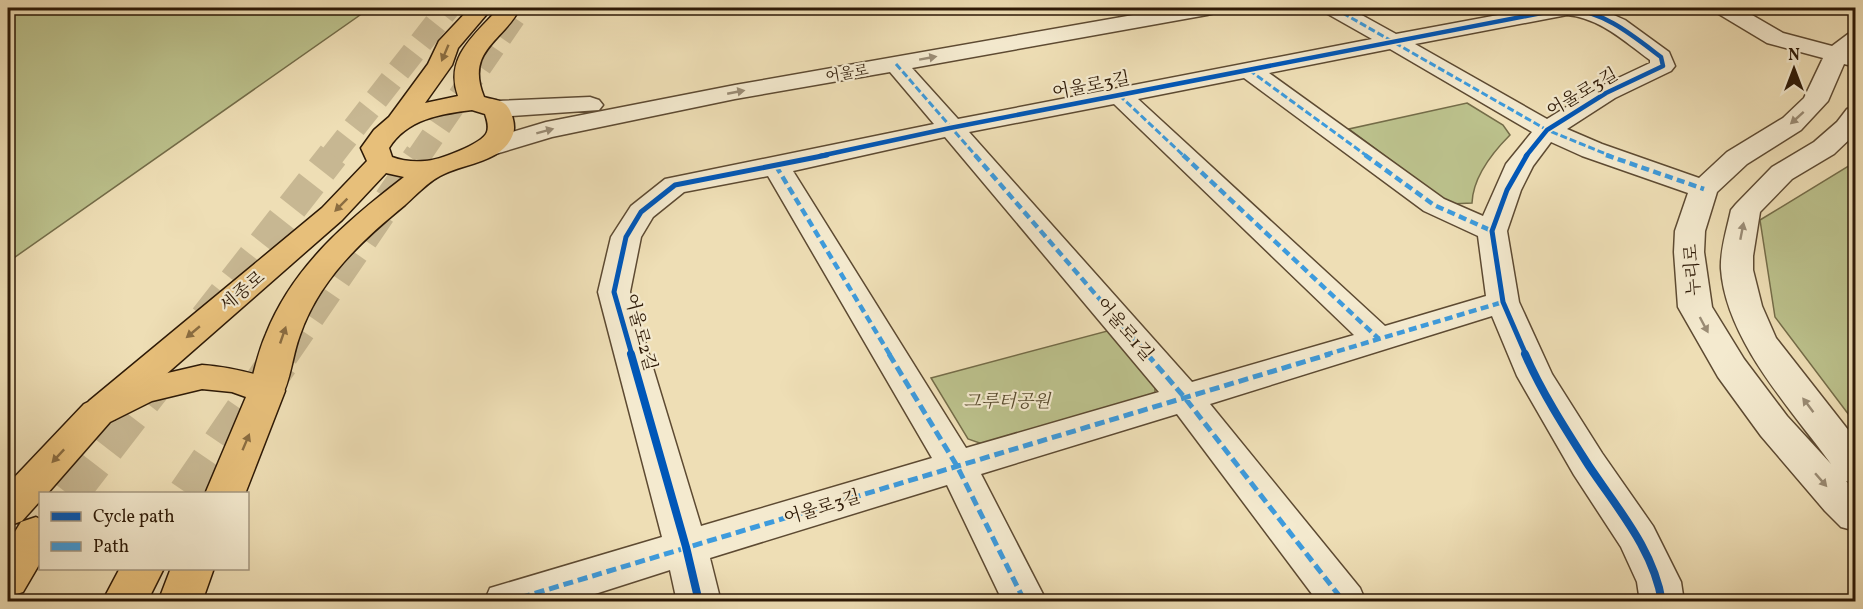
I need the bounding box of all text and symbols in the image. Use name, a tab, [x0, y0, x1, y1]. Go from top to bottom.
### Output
north arrow	[1764, 39, 1824, 99]
one-way arrow	[440, 45, 450, 63]
text: N	[1788, 45, 1800, 67]
one-way arrow	[919, 53, 938, 62]
street label: 어울로	[824, 60, 871, 89]
street label: 어울로3길	[1542, 63, 1623, 124]
street label: 어울로3길	[1050, 67, 1132, 106]
one-way arrow	[727, 87, 746, 96]
one-way arrow	[1790, 111, 1805, 124]
one-way arrow	[536, 126, 554, 135]
one-way arrow	[333, 198, 348, 212]
one-way arrow	[1738, 221, 1747, 240]
street label: 누리로	[1679, 243, 1708, 297]
street label: 세종로	[215, 266, 271, 318]
street label: 어울로2길	[617, 291, 662, 374]
street label: 어울로1길	[1089, 293, 1158, 367]
one-way arrow	[1699, 316, 1709, 333]
one-way arrow	[186, 325, 201, 338]
one-way arrow	[278, 326, 288, 344]
park label: 그루터공원	[964, 390, 1052, 415]
one-way arrow	[1802, 398, 1814, 413]
one-way arrow	[241, 433, 251, 451]
one-way arrow	[51, 449, 65, 463]
one-way arrow	[1814, 472, 1827, 487]
street label: 어울로3길	[781, 485, 864, 532]
legend	[39, 492, 249, 570]
text: Cycle path	[93, 505, 175, 530]
text: Path	[93, 535, 129, 560]

